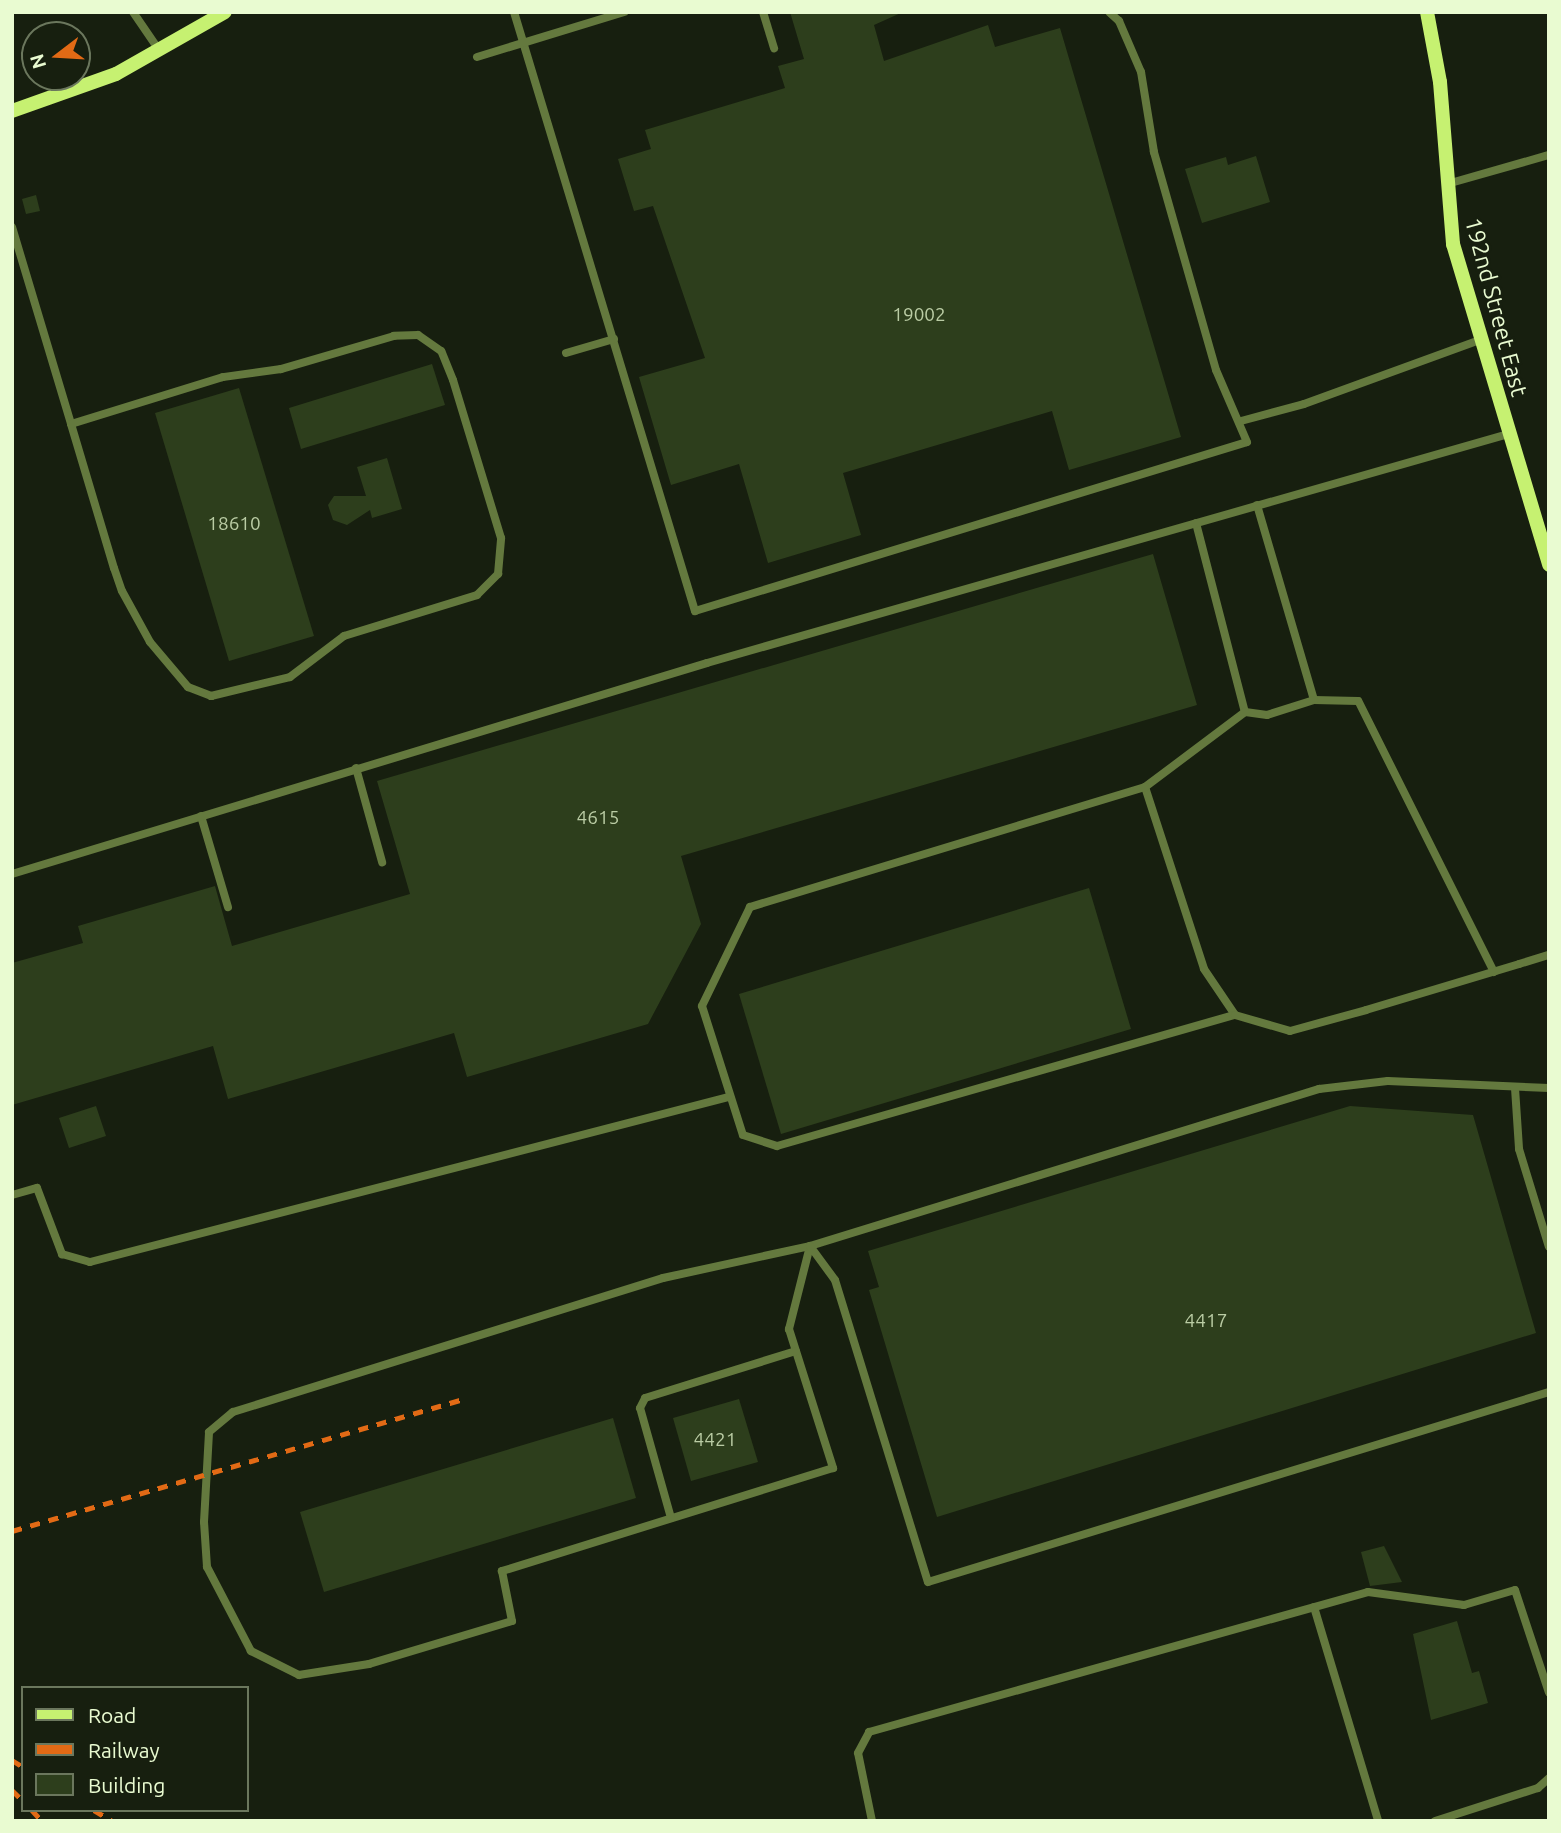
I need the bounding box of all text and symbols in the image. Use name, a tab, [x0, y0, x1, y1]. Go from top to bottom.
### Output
north arrow	[21, 21, 91, 91]
text: N	[25, 52, 50, 72]
street label: 192nd Street East	[1459, 215, 1533, 399]
house number: 19002	[892, 304, 946, 326]
house number: 18610	[207, 513, 261, 535]
house number: 4615	[577, 807, 619, 829]
house number: 4417	[1185, 1310, 1227, 1332]
house number: 4421	[694, 1429, 736, 1451]
legend	[21, 1686, 248, 1812]
text: Road	[88, 1703, 136, 1727]
text: Railway	[88, 1738, 160, 1762]
text: Building	[88, 1773, 165, 1797]

